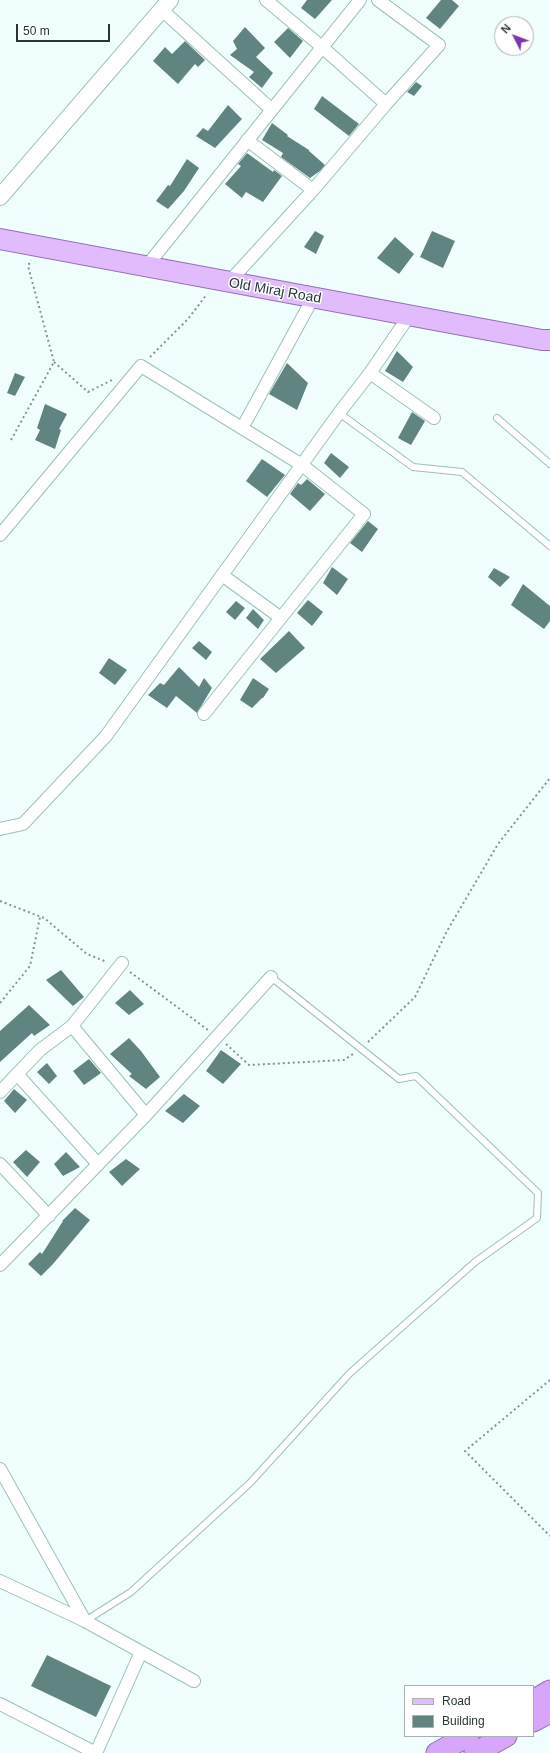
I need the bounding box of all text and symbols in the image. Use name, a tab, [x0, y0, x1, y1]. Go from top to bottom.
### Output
scale bar	[18, 16, 112, 42]
north arrow	[494, 16, 534, 56]
text: N	[499, 22, 513, 36]
text: 50 m	[23, 24, 50, 38]
street label: Old Miraj Road	[228, 275, 322, 307]
legend	[404, 1685, 534, 1737]
text: Road	[442, 1694, 471, 1708]
text: Building	[442, 1714, 485, 1728]

